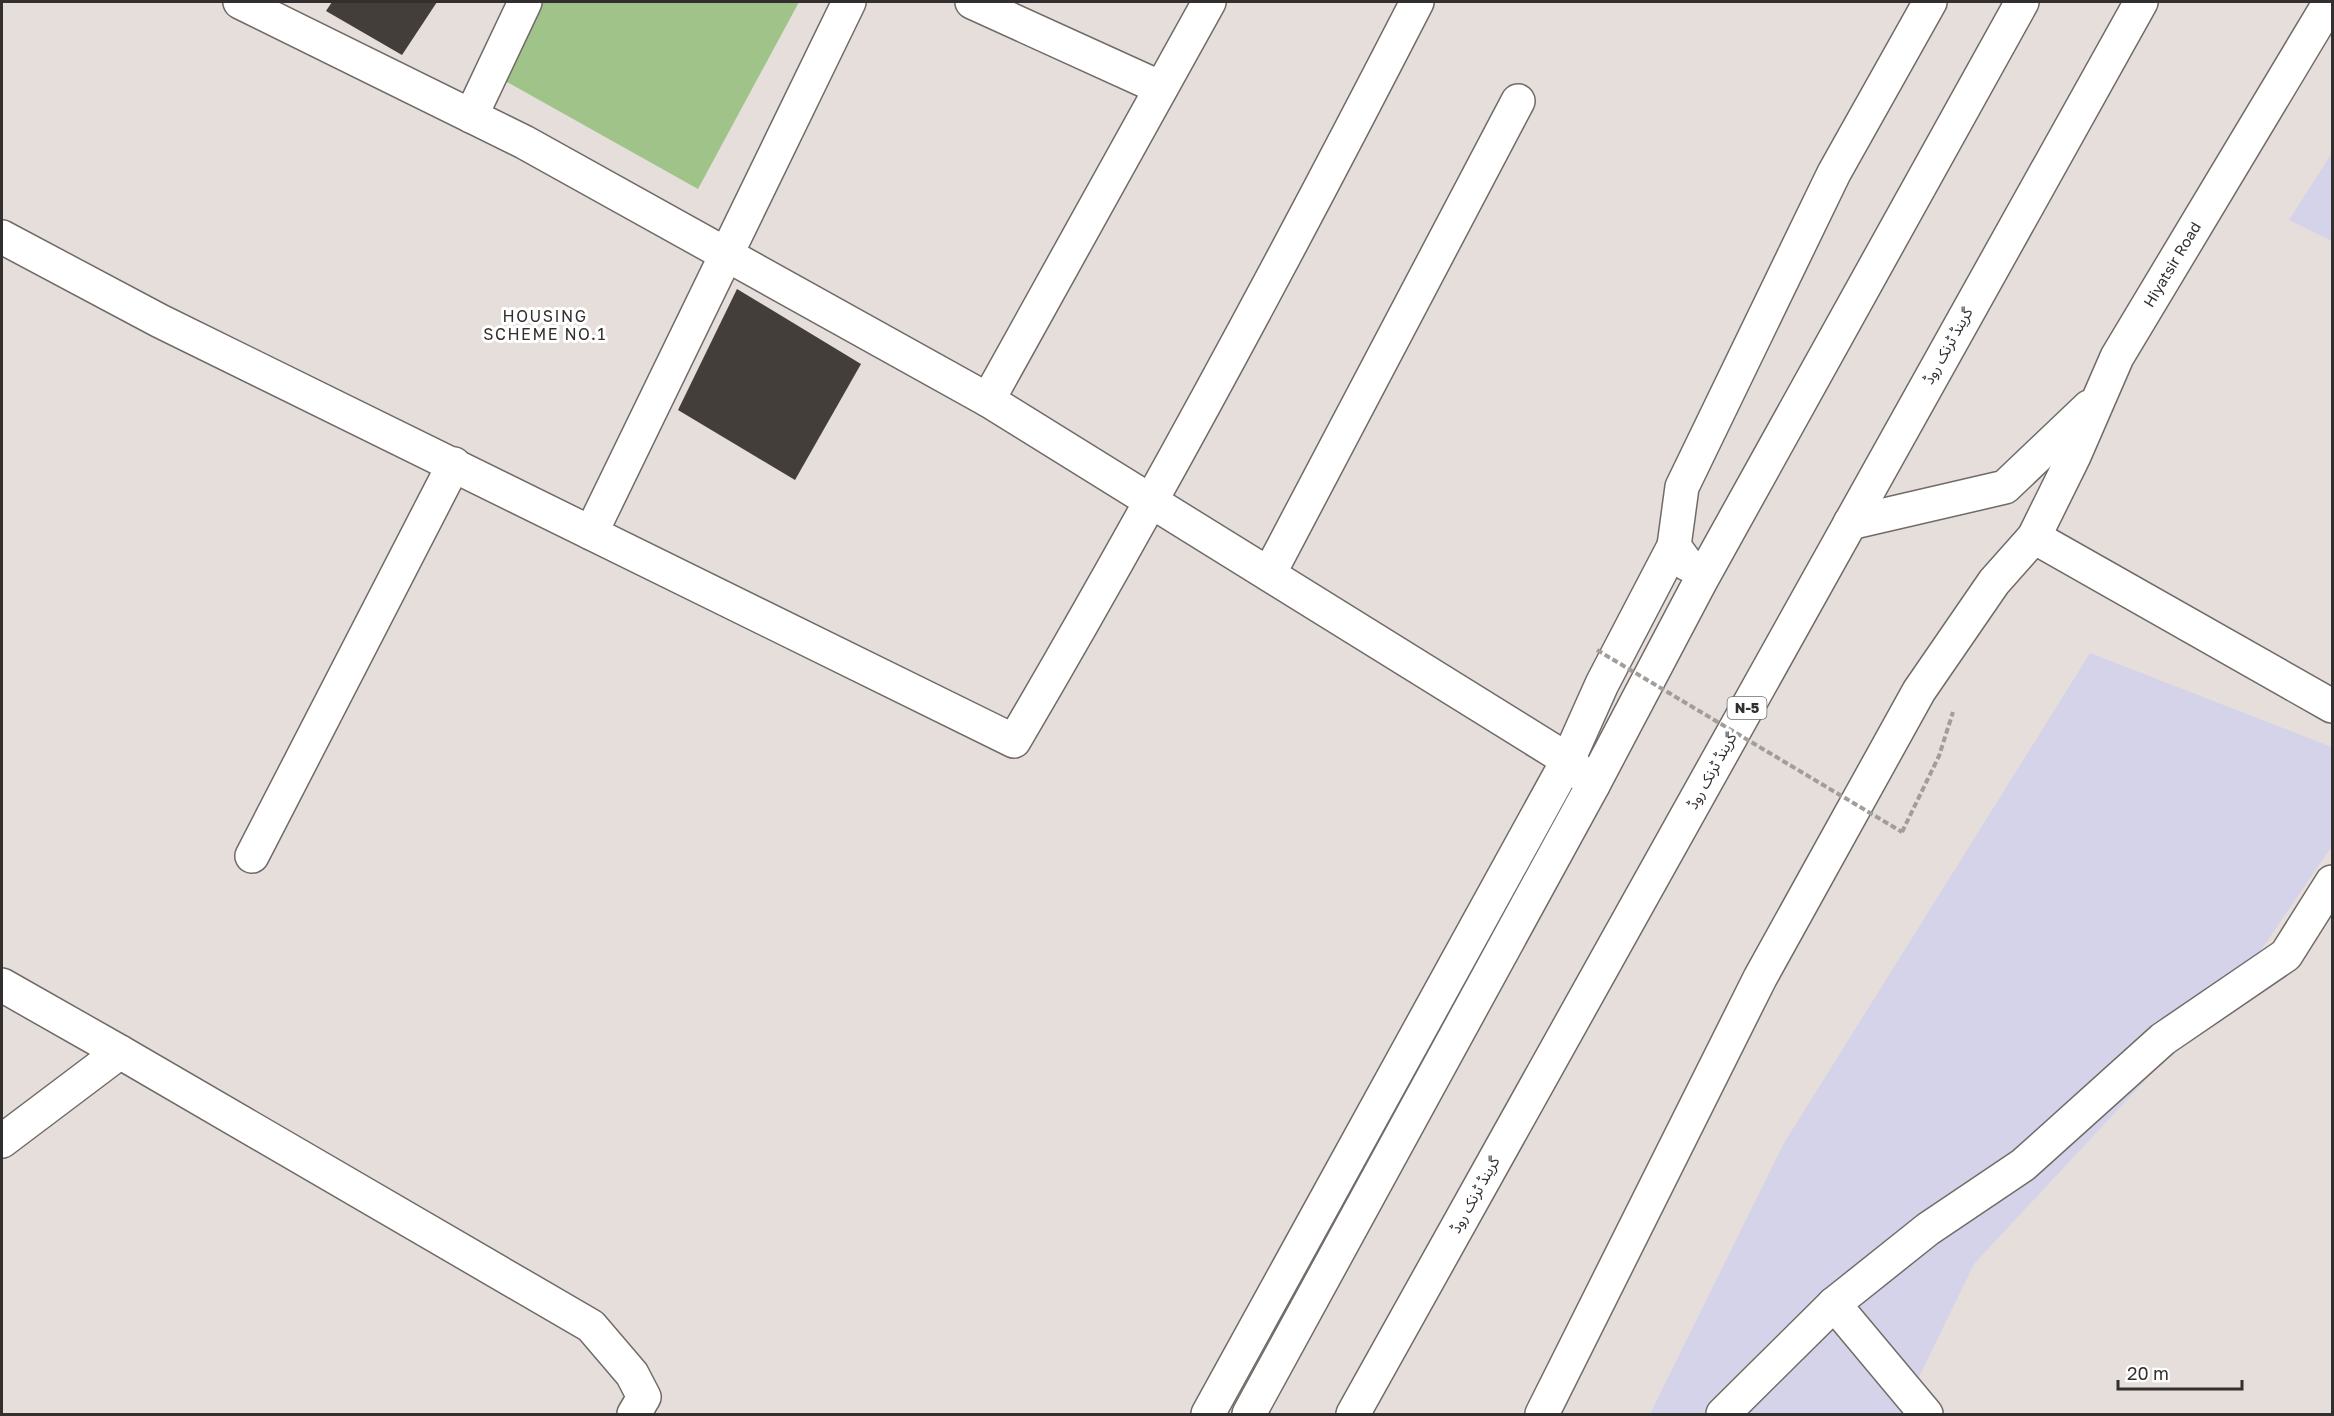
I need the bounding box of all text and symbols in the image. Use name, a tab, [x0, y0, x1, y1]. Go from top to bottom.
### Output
street label: Hiyatsir Road	[2139, 218, 2204, 310]
street label: گرینڈ ٹرنک روڈ	[1919, 303, 1977, 387]
district label: HOUSING SCHEME NO.1	[483, 306, 607, 344]
road number: N-5	[1728, 697, 1766, 719]
street label: گرینڈ ٹرنک روڈ	[1683, 728, 1741, 812]
street label: گرینڈ ٹرنک روڈ	[1446, 1152, 1504, 1236]
scale bar	[2118, 1353, 2242, 1391]
text: 20 m	[2127, 1362, 2169, 1384]

